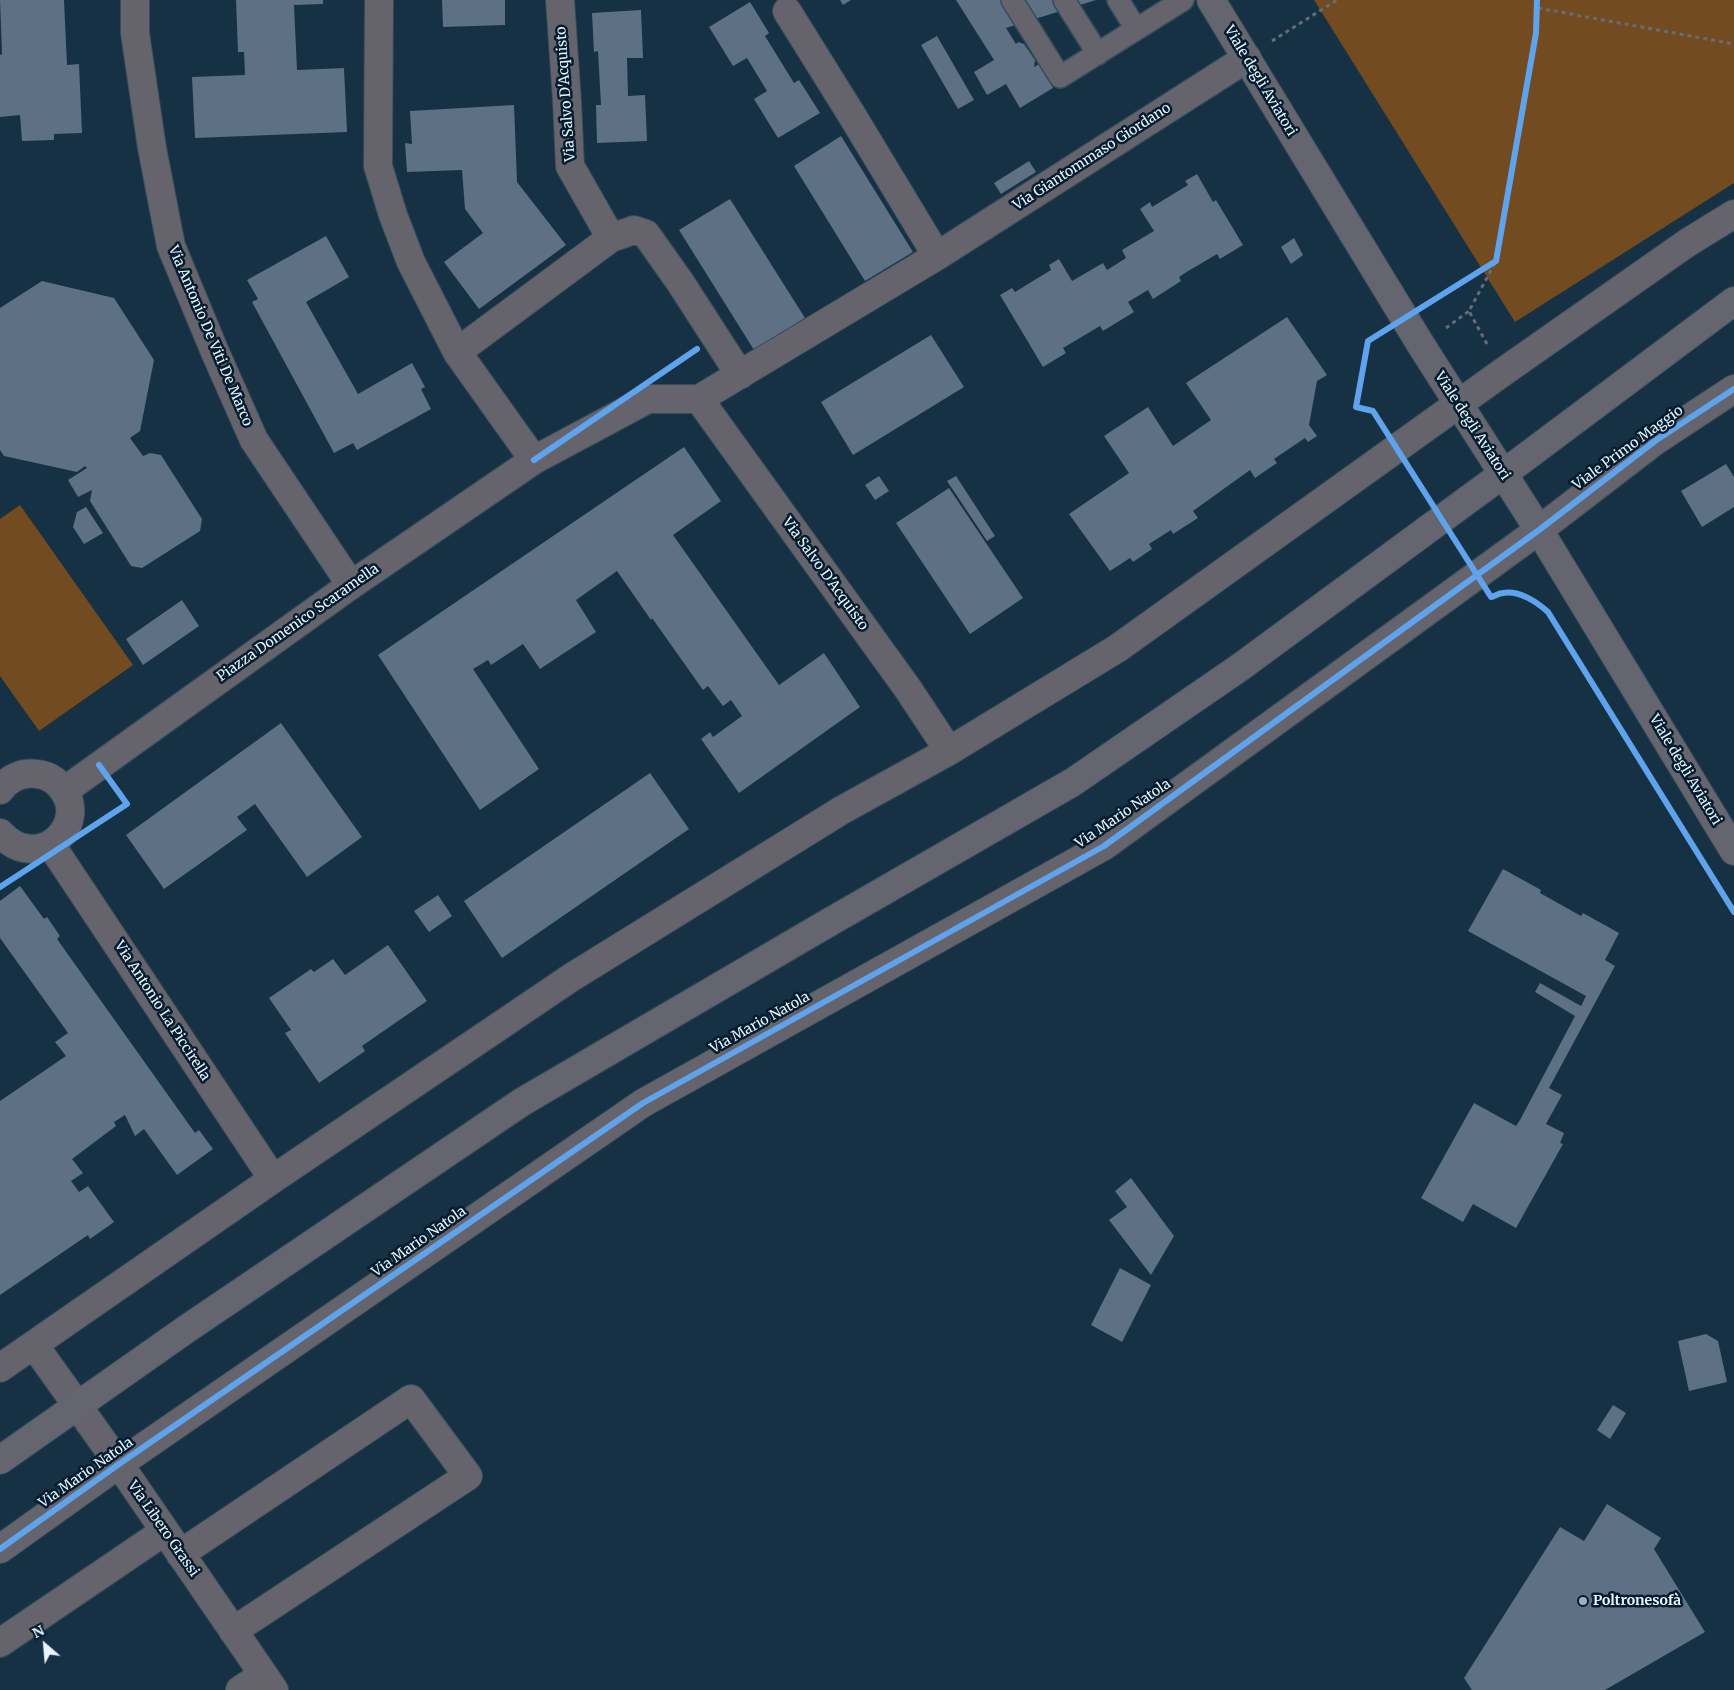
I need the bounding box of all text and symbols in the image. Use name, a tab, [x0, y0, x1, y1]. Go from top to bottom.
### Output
street label: Viale degli Aviatori	[1220, 23, 1300, 139]
street label: Via Salvo D'Acquisto	[553, 26, 579, 162]
street label: Via Giantommaso Giordano	[1010, 100, 1174, 214]
street label: Via Antonio De Viti De Marco	[164, 243, 256, 429]
street label: Viale degli Aviatori	[1431, 369, 1513, 483]
street label: Viale Primo Maggio	[1569, 402, 1687, 494]
street label: Via Salvo D'Acquisto	[778, 514, 872, 634]
street label: Piazza Domenico Scaramella	[214, 561, 382, 685]
street label: Viale degli Aviatori	[1645, 712, 1725, 828]
street label: Via Mario Natola	[1072, 776, 1174, 852]
street label: Via Antonio La Piccirella	[110, 938, 214, 1084]
street label: Via Mario Natola	[707, 989, 813, 1057]
street label: Via Mario Natola	[369, 1203, 469, 1281]
street label: Via Mario Natola	[36, 1434, 136, 1512]
street label: Via Libero Grassi	[124, 1478, 202, 1580]
place label: Poltronesofà	[1593, 1593, 1681, 1609]
marker: Poltronesofà	[1577, 1595, 1589, 1607]
north arrow	[20, 1620, 70, 1670]
text: N	[29, 1621, 47, 1642]

